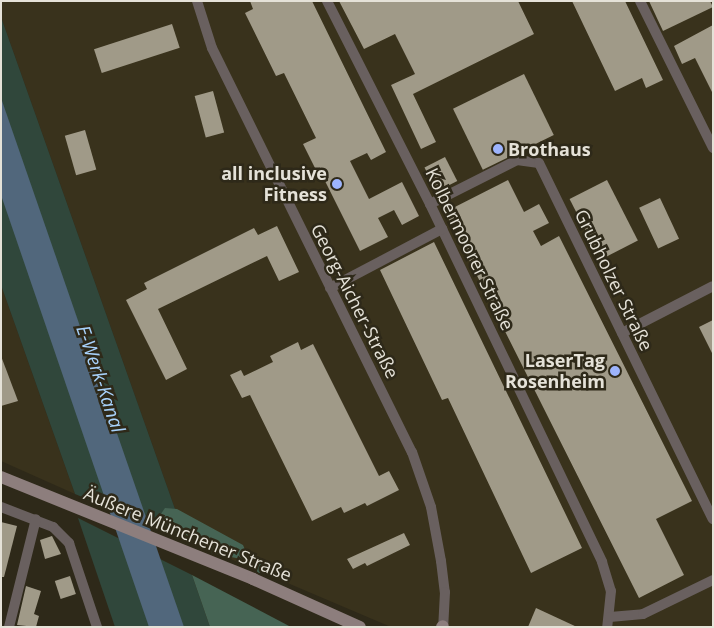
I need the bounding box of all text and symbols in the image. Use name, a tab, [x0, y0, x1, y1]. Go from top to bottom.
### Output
place label: Brothaus	[508, 138, 591, 160]
marker: Brothaus	[492, 143, 504, 155]
place label: all inclusive Fitness	[221, 163, 327, 205]
street label: Kolbermoorer Straße	[421, 164, 519, 334]
marker: all inclusive Fitness	[331, 178, 343, 190]
street label: Grubholzer Straße	[570, 206, 658, 354]
street label: Georg-Aicher-Straße	[307, 220, 403, 382]
water label: E-Werk-Kanal	[71, 322, 129, 436]
place label: LaserTag Rosenheim	[505, 350, 605, 392]
marker: LaserTag Rosenheim	[609, 365, 621, 377]
street label: Äußere Münchener Straße	[81, 482, 295, 586]

